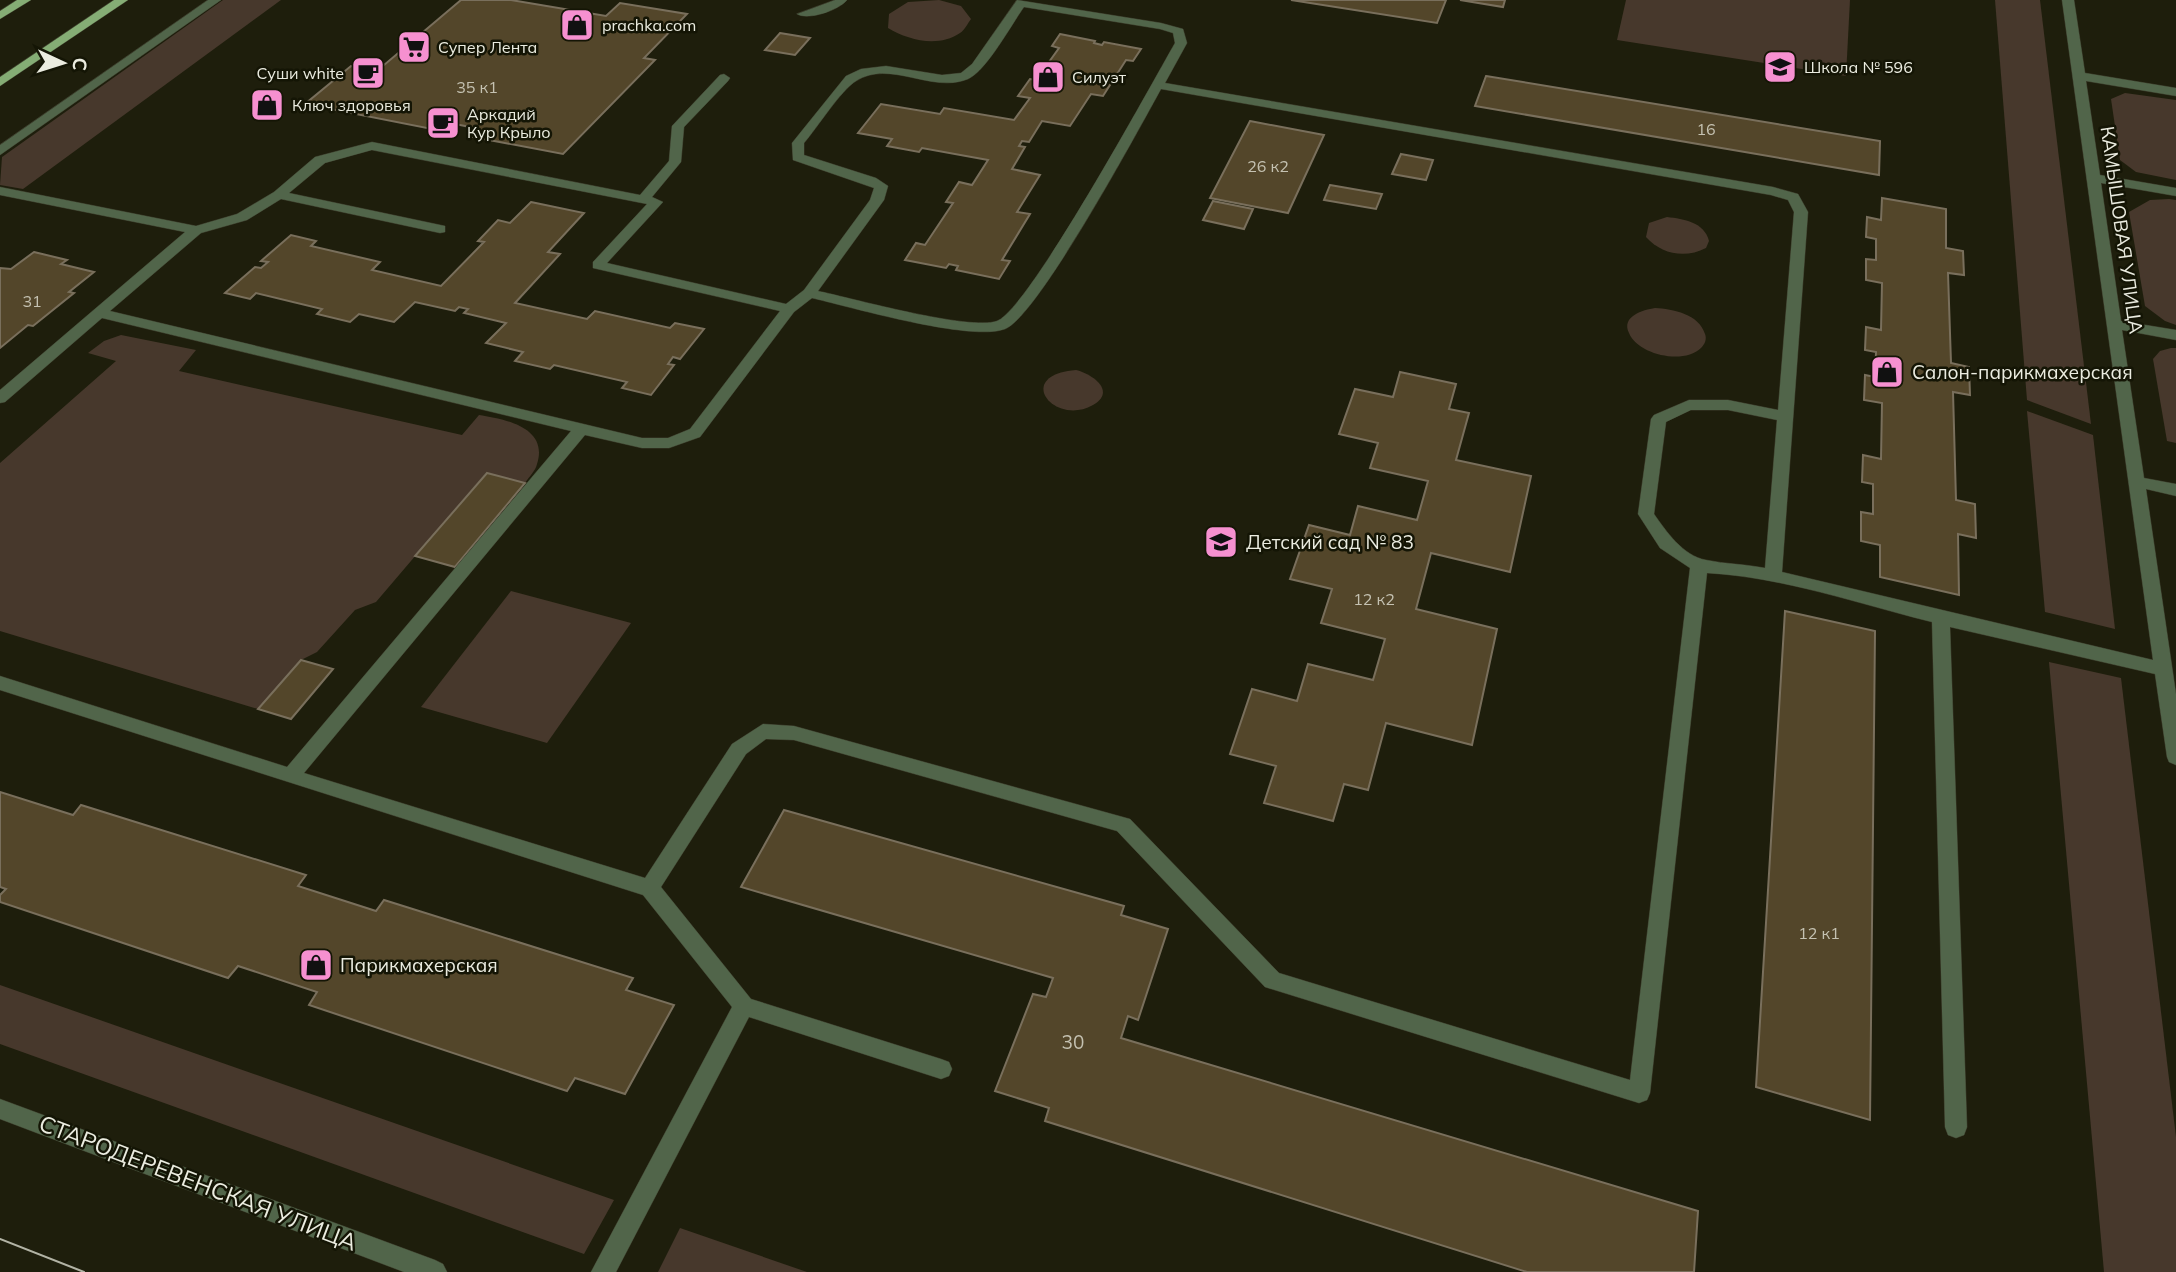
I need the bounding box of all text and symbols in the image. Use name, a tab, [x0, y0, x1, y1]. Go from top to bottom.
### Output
shop icon: prachka.com	[558, 6, 596, 44]
place label: prachka.com	[602, 15, 696, 35]
north arrow	[28, 28, 98, 98]
supermarket icon: Супер Лента	[395, 28, 433, 66]
place label: Супер Лента	[438, 37, 537, 57]
school or university icon: Школа № 596	[1761, 48, 1799, 86]
cafe icon: Суши white	[349, 54, 387, 92]
text: С	[68, 57, 92, 72]
place label: Школа № 596	[1804, 57, 1913, 77]
shop icon: Силуэт	[1029, 58, 1067, 96]
place label: Суши white	[257, 63, 344, 83]
place label: Силуэт	[1072, 67, 1127, 87]
house number: 35 к1	[456, 77, 498, 97]
shop icon: Ключ здоровья	[248, 86, 286, 124]
place label: Ключ здоровья	[292, 95, 411, 115]
cafe icon: Аркадий Кур Крыло	[424, 104, 462, 142]
place label: Аркадий Кур Крыло	[467, 104, 551, 142]
house number: 16	[1696, 119, 1716, 139]
street label: КАМЫШОВАЯ УЛИЦА	[2096, 125, 2148, 335]
house number: 26 к2	[1247, 156, 1289, 176]
house number: 31	[22, 291, 42, 311]
shop icon: Салон-парикмахерская	[1868, 353, 1906, 391]
place label: Салон-парикмахерская	[1912, 360, 2133, 384]
school or university icon: Детский сад № 83	[1202, 523, 1240, 561]
place label: Детский сад № 83	[1246, 530, 1414, 554]
house number: 12 к2	[1353, 589, 1395, 609]
house number: 12 к1	[1798, 923, 1840, 943]
shop icon: Парикмахерская	[297, 946, 335, 984]
place label: Парикмахерская	[340, 953, 498, 977]
house number: 30	[1062, 1030, 1084, 1054]
street label: СТАРОДЕРЕВЕНСКАЯ УЛИЦА	[35, 1108, 361, 1257]

